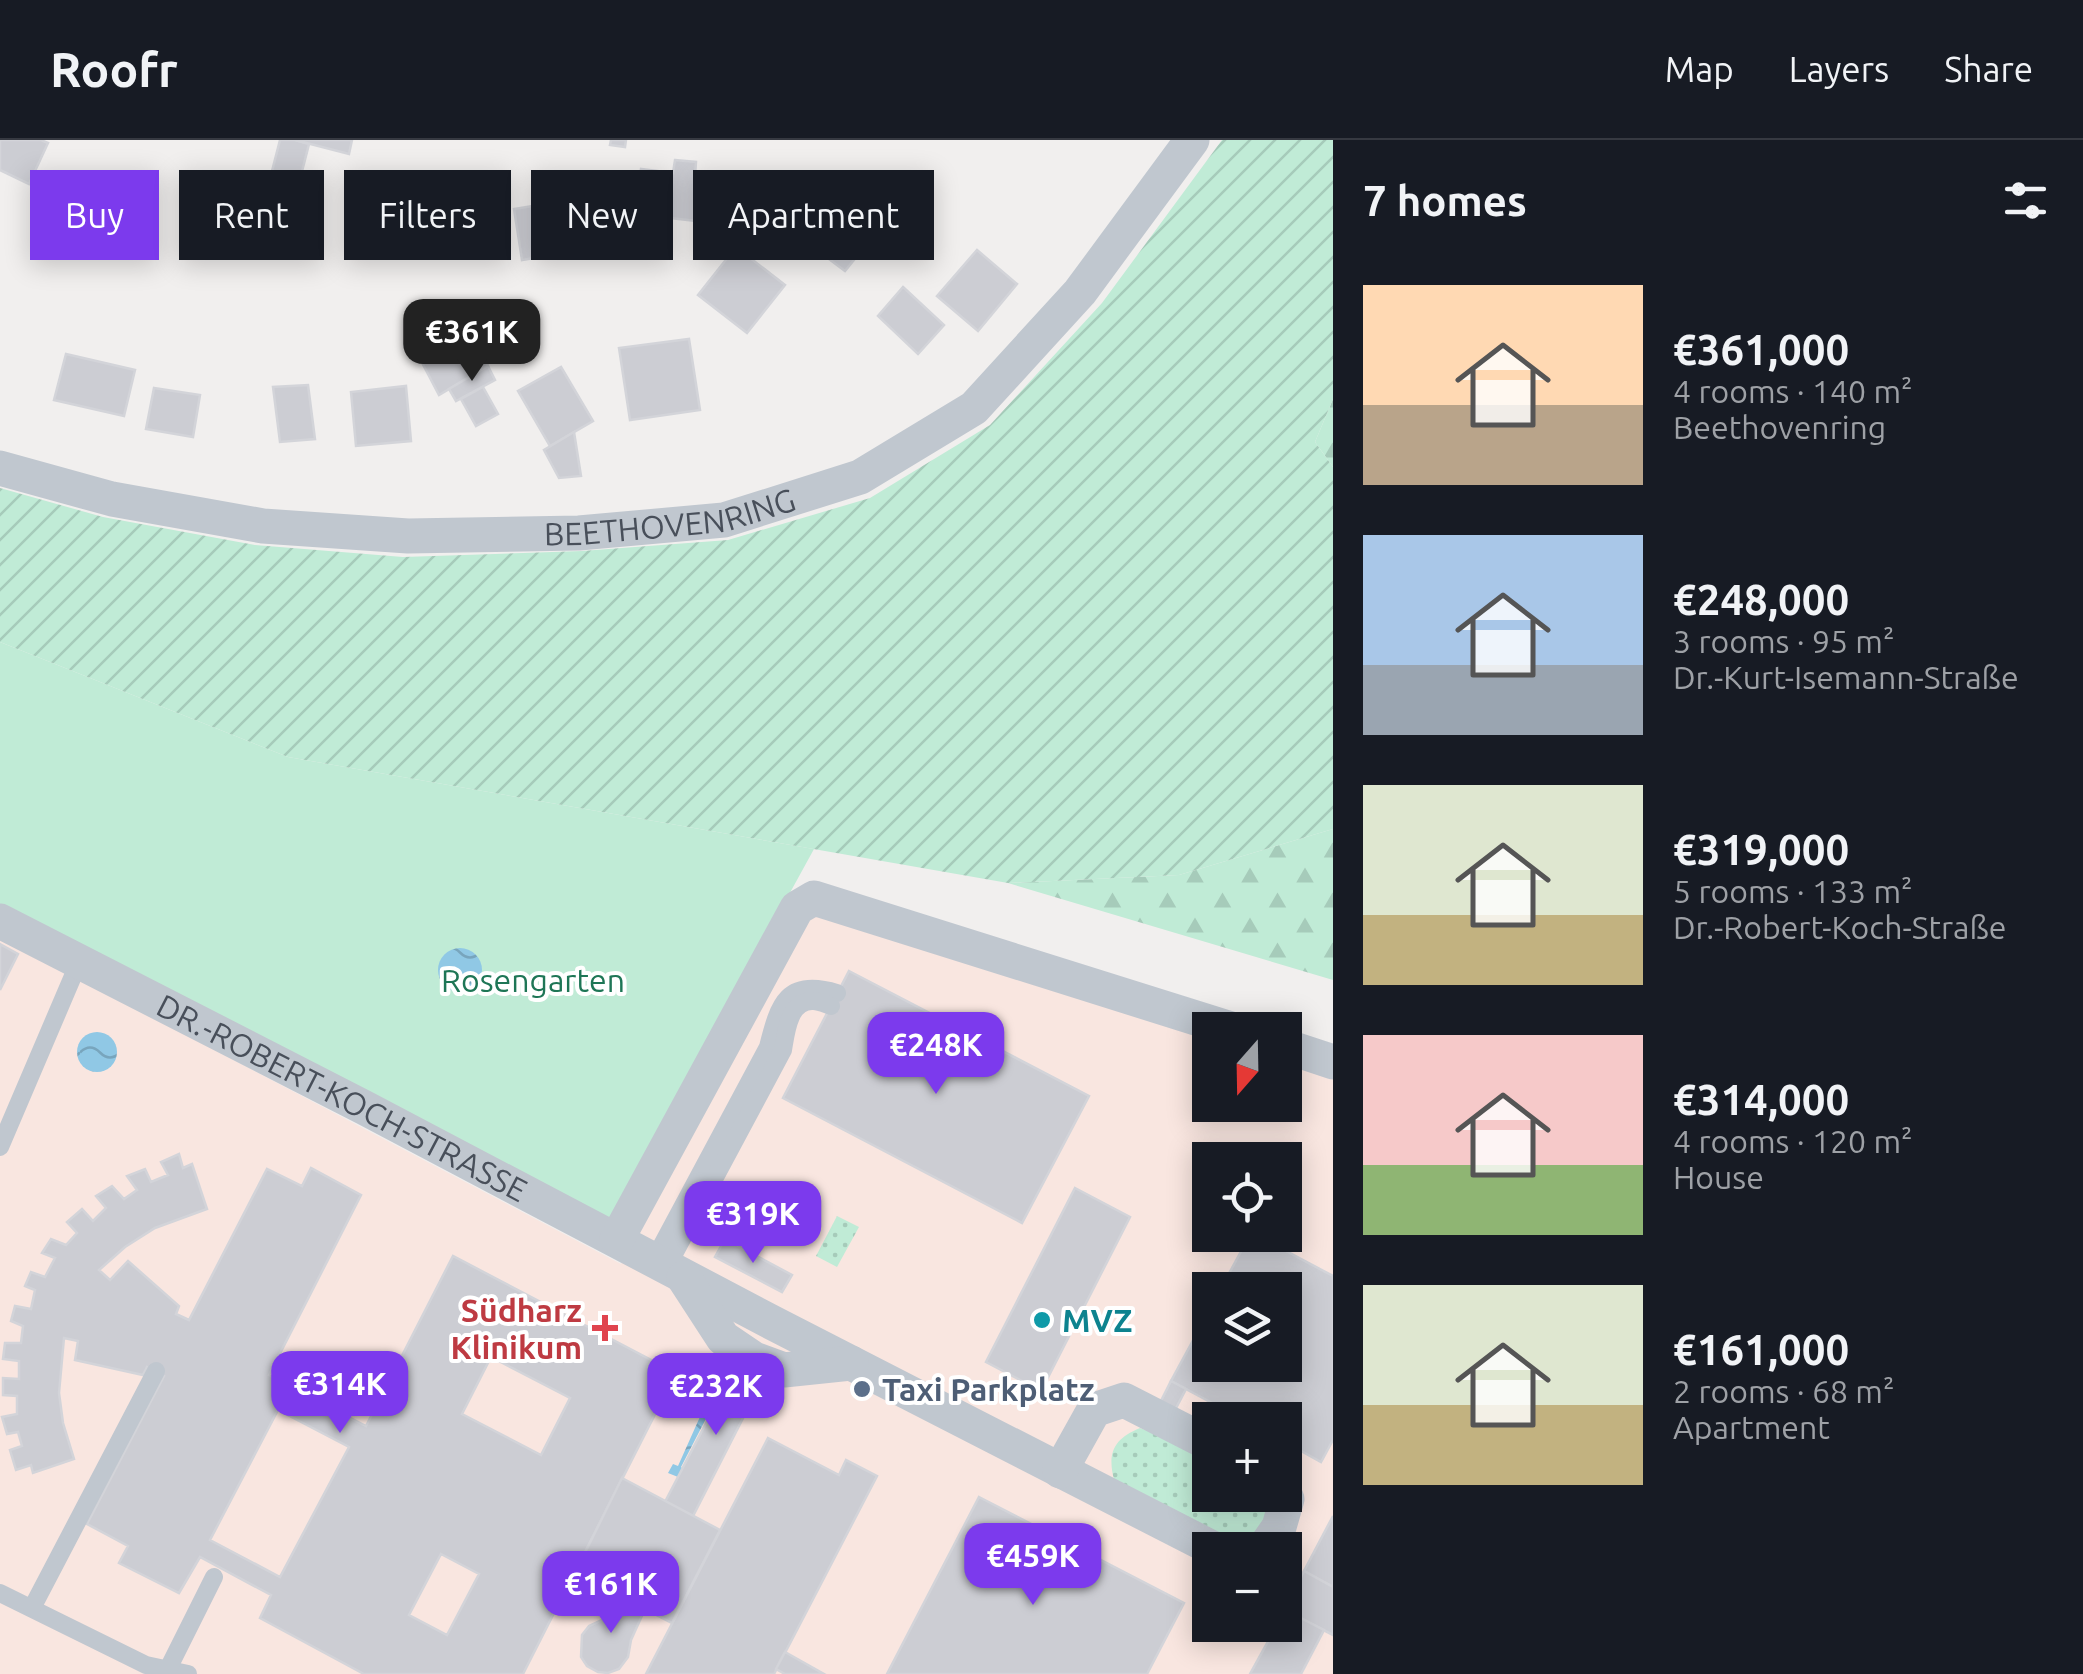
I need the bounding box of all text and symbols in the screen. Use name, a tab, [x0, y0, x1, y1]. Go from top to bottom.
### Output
text: Roofr	[50, 42, 178, 96]
text: Map	[1665, 49, 1734, 89]
text: Layers	[1789, 49, 1889, 89]
text: Share	[1944, 49, 2033, 89]
chip: Buy	[30, 170, 159, 260]
chip: Rent	[179, 170, 324, 260]
chip: Filters	[344, 170, 511, 260]
chip: New	[531, 170, 673, 260]
chip: Apartment	[693, 170, 934, 260]
icon: filters	[1998, 173, 2053, 228]
text: 7 homes	[1363, 177, 1527, 224]
pin: €361K	[402, 299, 542, 384]
text: €361K	[425, 313, 519, 349]
icon: home	[1443, 325, 1563, 445]
text: €361,000	[1673, 326, 1849, 373]
text: 4 rooms · 140 m²	[1673, 373, 1913, 409]
text: Beethovenring	[1673, 409, 1886, 445]
street label: BEETHOVENRING	[544, 481, 800, 552]
icon: home	[1443, 575, 1563, 695]
text: €248,000	[1673, 576, 1849, 623]
text: 3 rooms · 95 m²	[1673, 623, 1894, 659]
text: Dr.-Kurt-Isemann-Straße	[1673, 659, 2019, 695]
icon: home	[1443, 825, 1563, 945]
text: €319,000	[1673, 826, 1849, 873]
text: 5 rooms · 133 m²	[1673, 873, 1913, 909]
text: Dr.-Robert-Koch-Straße	[1673, 909, 2007, 945]
park label: Rosengarten	[441, 962, 625, 998]
street label: DR.-ROBERT-KOCH-STRASSE	[151, 987, 533, 1208]
pin: €248K	[866, 1012, 1006, 1097]
north arrow	[1192, 1012, 1302, 1122]
map controls	[1192, 1012, 1302, 1642]
text: €248K	[889, 1026, 983, 1062]
icon: home	[1443, 1075, 1563, 1195]
text: €314,000	[1673, 1076, 1849, 1123]
text: 4 rooms · 120 m²	[1673, 1123, 1913, 1159]
button: locate	[1192, 1142, 1302, 1252]
text: House	[1673, 1159, 1764, 1195]
pin: €319K	[683, 1181, 823, 1266]
text: €319K	[706, 1195, 800, 1231]
button: layers	[1192, 1272, 1302, 1382]
place label: Südharz Klinikum	[451, 1292, 582, 1365]
place label: MVZ	[1062, 1302, 1132, 1338]
marker: MVZ	[1031, 1309, 1053, 1331]
marker: Südharz Klinikum	[592, 1315, 618, 1341]
icon: home	[1443, 1325, 1563, 1445]
text: €161,000	[1673, 1326, 1849, 1373]
pin: €314K	[270, 1351, 410, 1436]
pin: €232K	[646, 1353, 786, 1438]
text: €314K	[293, 1365, 387, 1401]
text: €232K	[669, 1367, 763, 1403]
place label: Taxi Parkplatz	[882, 1371, 1095, 1407]
text: 2 rooms · 68 m²	[1673, 1373, 1894, 1409]
marker: Taxi Parkplatz	[851, 1378, 873, 1400]
button: +	[1192, 1402, 1302, 1512]
text: Apartment	[1673, 1409, 1830, 1445]
pin: €459K	[963, 1523, 1103, 1608]
button: −	[1192, 1532, 1302, 1642]
text: €459K	[986, 1537, 1080, 1573]
pin: €161K	[541, 1551, 681, 1636]
text: €161K	[564, 1565, 658, 1601]

